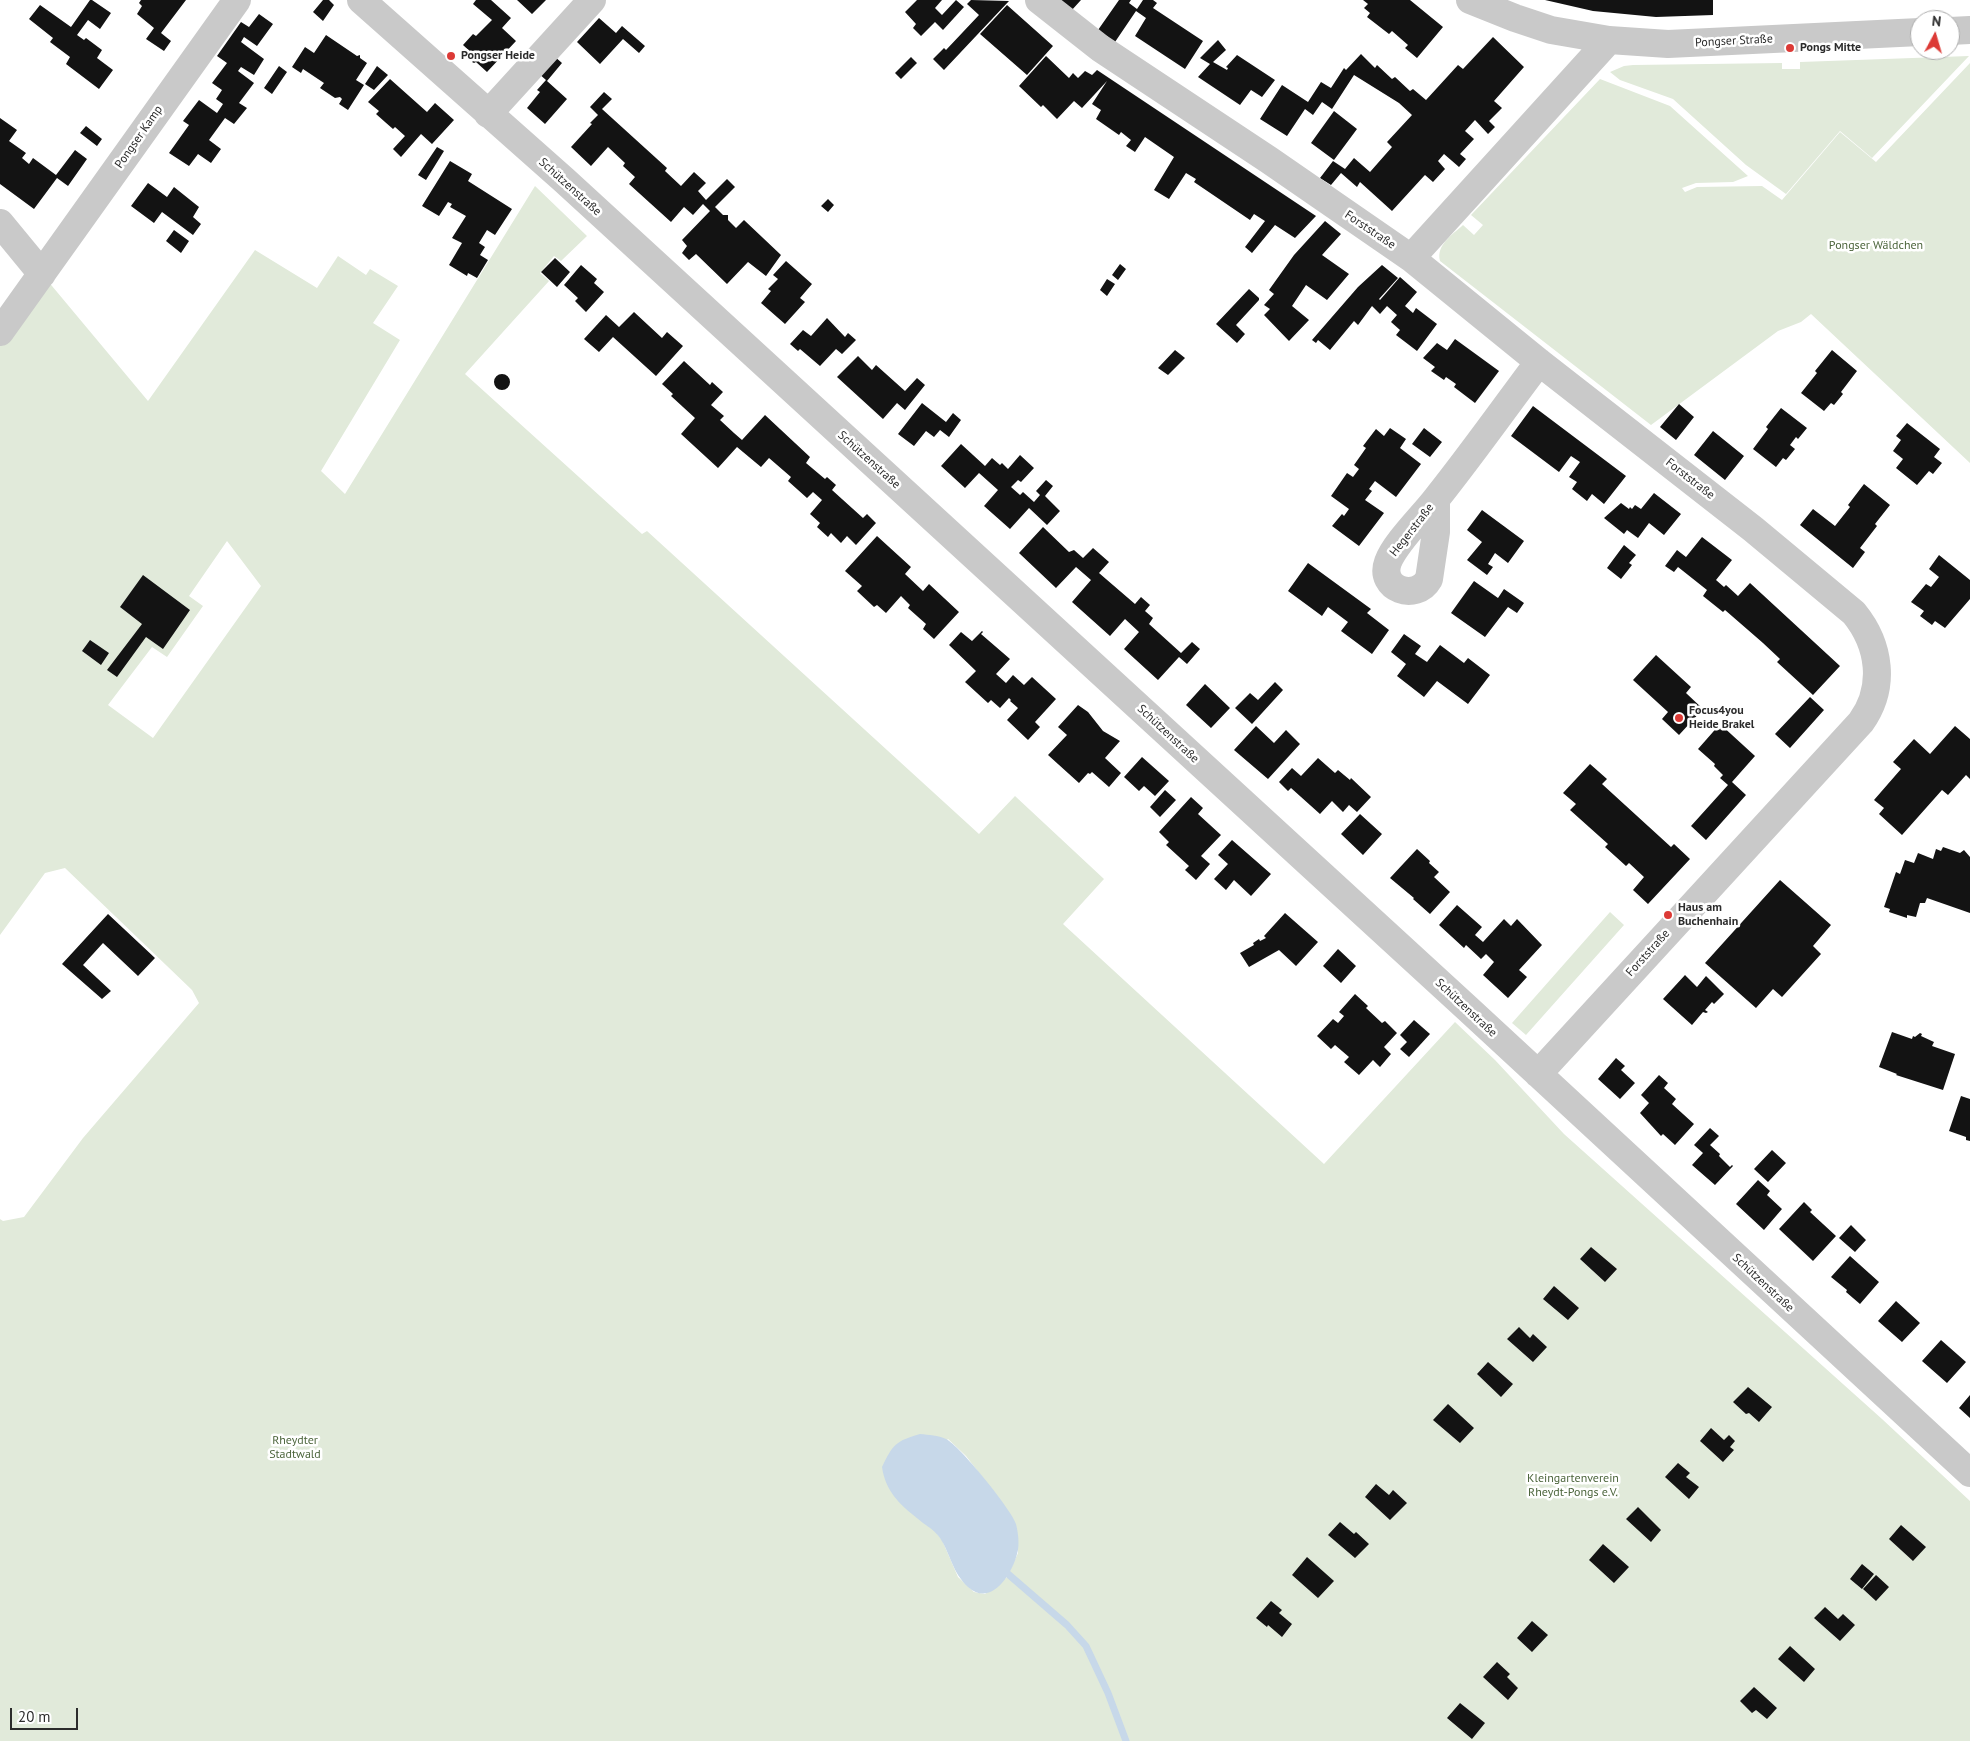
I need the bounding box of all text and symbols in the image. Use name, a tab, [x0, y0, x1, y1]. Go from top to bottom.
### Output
north arrow	[1910, 10, 1960, 60]
text: N	[1931, 12, 1942, 31]
street label: Pongser Straße	[1695, 32, 1773, 50]
place label: Pongs Mitte	[1800, 41, 1861, 55]
marker: Pongs Mitte	[1784, 42, 1796, 54]
place label: Pongser Heide	[461, 49, 535, 63]
marker: Pongser Heide	[445, 50, 457, 62]
street label: Pongser Kamp	[112, 103, 166, 171]
street label: Schützenstraße	[536, 155, 604, 219]
street label: Forststraße	[1342, 208, 1398, 252]
park label: Pongser Wäldchen	[1829, 239, 1923, 253]
street label: Schützenstraße	[835, 428, 903, 492]
street label: Forststraße	[1663, 455, 1717, 503]
street label: Hegerstraße	[1387, 501, 1437, 559]
street label: Schützenstraße	[1134, 702, 1202, 766]
place label: Focus4you Heide Brakel	[1689, 704, 1754, 732]
marker: Focus4you Heide Brakel	[1673, 712, 1685, 724]
place label: Haus am Buchenhain	[1678, 901, 1738, 929]
marker: Haus am Buchenhain	[1662, 909, 1674, 921]
street label: Forststraße	[1623, 927, 1673, 979]
street label: Schützenstraße	[1432, 976, 1500, 1040]
street label: Schützenstraße	[1729, 1251, 1797, 1315]
park label: Rheydter Stadtwald	[269, 1434, 321, 1462]
park label: Kleingartenverein Rheydt-Pongs e.V.	[1527, 1472, 1619, 1500]
scale bar	[12, 1698, 80, 1730]
text: 20 m	[18, 1707, 51, 1726]

